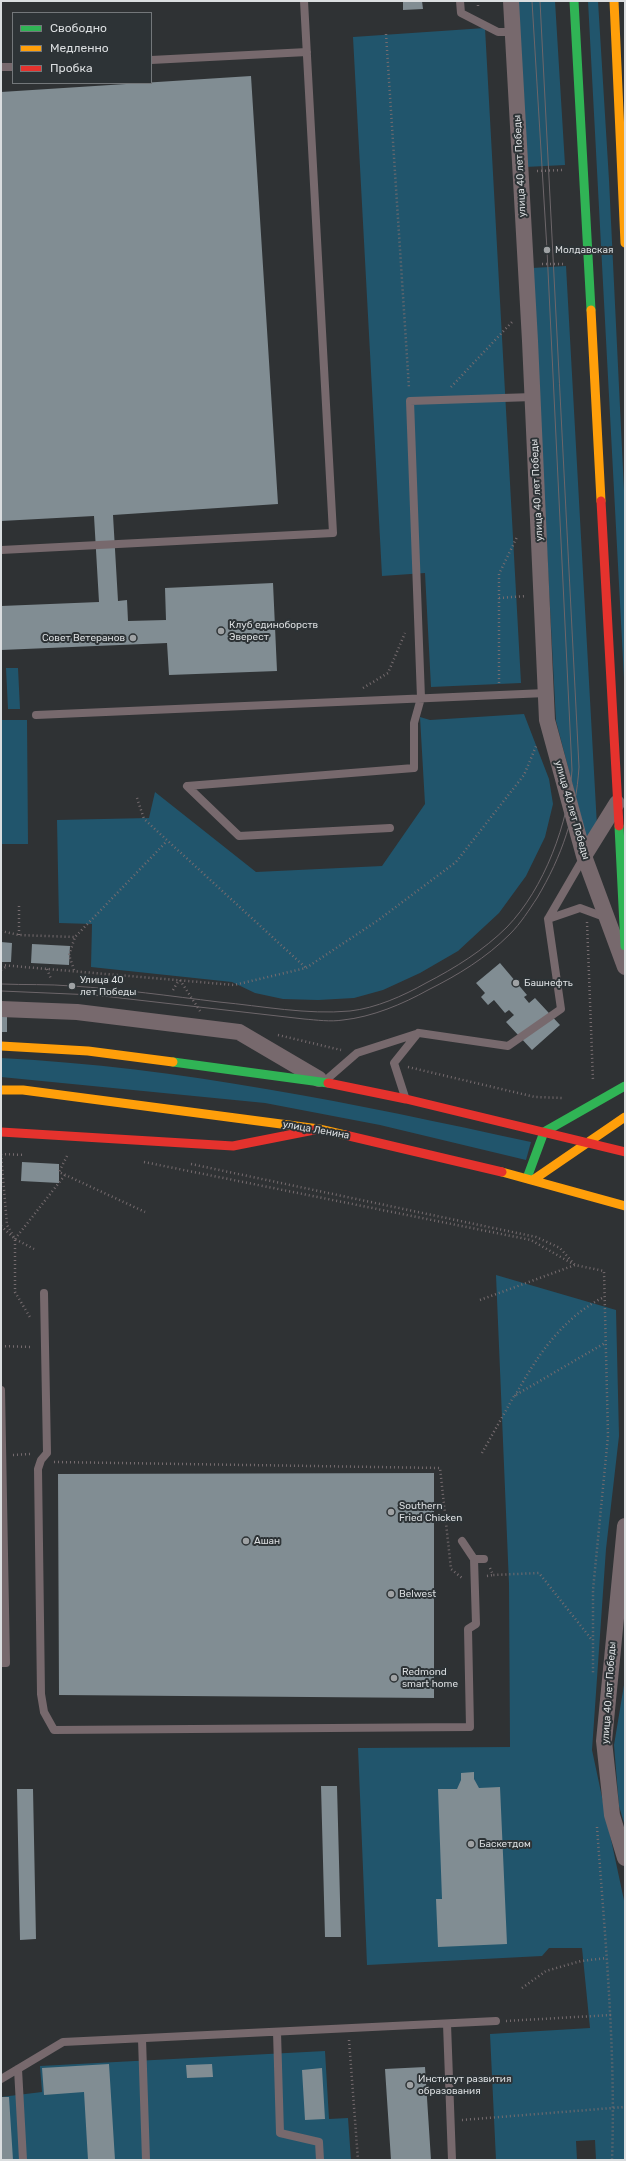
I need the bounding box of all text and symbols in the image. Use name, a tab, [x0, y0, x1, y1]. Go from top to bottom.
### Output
legend	[12, 12, 152, 84]
text: Свободно	[50, 21, 107, 35]
text: Медленно	[50, 41, 109, 55]
text: Пробка	[50, 61, 93, 75]
street label: улица 40 лет Победы	[511, 114, 529, 218]
place label: Молдавская	[555, 244, 613, 256]
marker: Молдавская	[542, 245, 552, 255]
street label: улица 40 лет Победы	[528, 438, 546, 542]
place label: Клуб единоборств Эверест	[229, 619, 318, 642]
marker: Клуб единоборств Эверест	[216, 626, 226, 636]
place label: Совет Ветеранов	[42, 632, 125, 644]
marker: Совет Ветеранов	[128, 633, 138, 643]
street label: улица 40 лет Победы	[552, 759, 592, 861]
place label: Улица 40 лет Победы	[80, 974, 136, 998]
place label: Башнефть	[524, 977, 573, 989]
marker: Башнефть	[511, 978, 521, 988]
marker: Улица 40 лет Победы	[67, 981, 77, 991]
street label: улица Ленина	[282, 1118, 350, 1142]
place label: Southern Fried Chicken	[399, 1500, 462, 1524]
marker: Southern Fried Chicken	[386, 1507, 396, 1517]
place label: Ашан	[254, 1535, 280, 1547]
marker: Ашан	[241, 1536, 251, 1546]
place label: Belwest	[399, 1588, 436, 1600]
marker: Belwest	[386, 1589, 396, 1599]
street label: улица 40 лет Победы	[599, 1641, 619, 1745]
place label: Redmond smart home	[402, 1666, 458, 1690]
marker: Redmond smart home	[389, 1673, 399, 1683]
place label: Баскетдом	[479, 1838, 531, 1850]
marker: Баскетдом	[466, 1839, 476, 1849]
place label: Институт развития образования	[418, 2073, 511, 2096]
marker: Институт развития образования	[405, 2080, 415, 2090]

